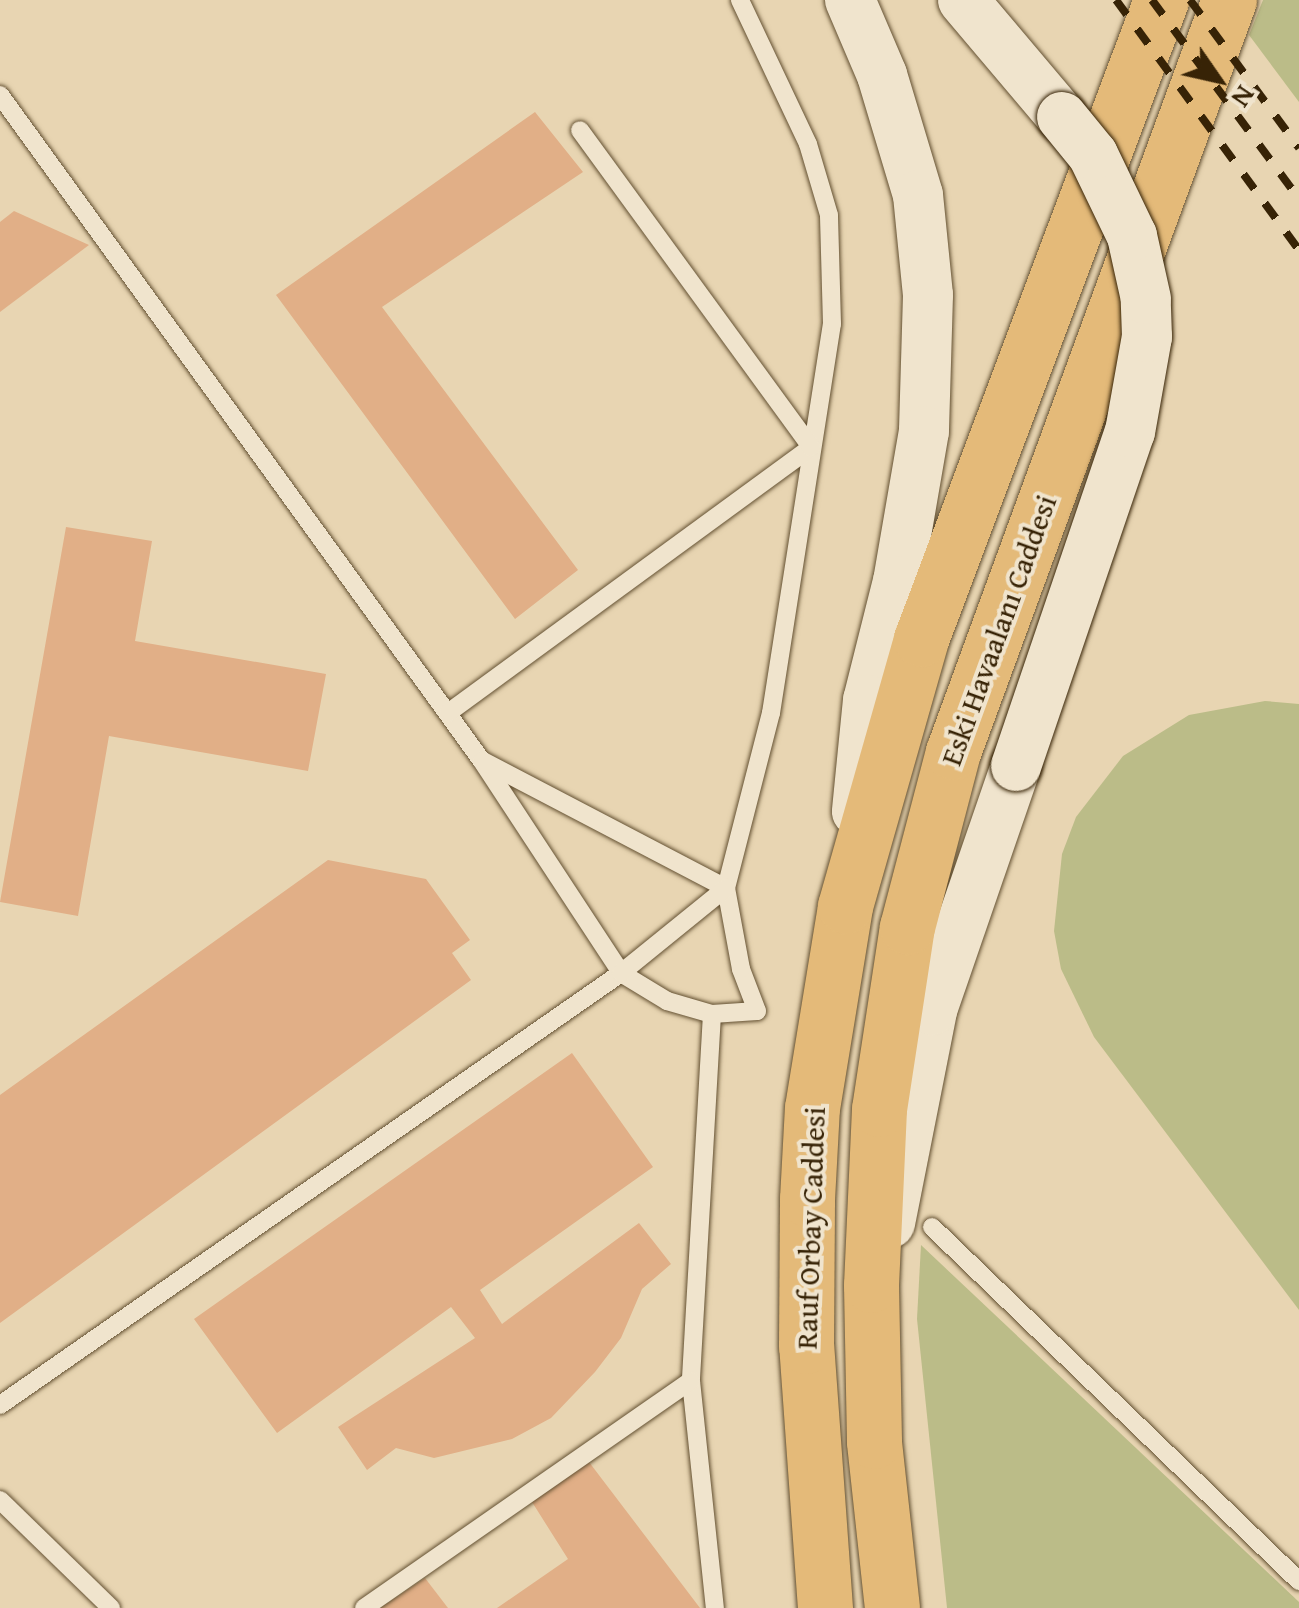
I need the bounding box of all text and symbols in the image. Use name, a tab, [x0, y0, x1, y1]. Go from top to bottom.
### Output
north arrow	[1169, 30, 1269, 130]
text: N	[1222, 78, 1267, 116]
street label: Eski Havaalanı Caddesi	[932, 490, 1064, 770]
street label: Rauf Orbay Caddesi	[788, 1106, 832, 1350]

